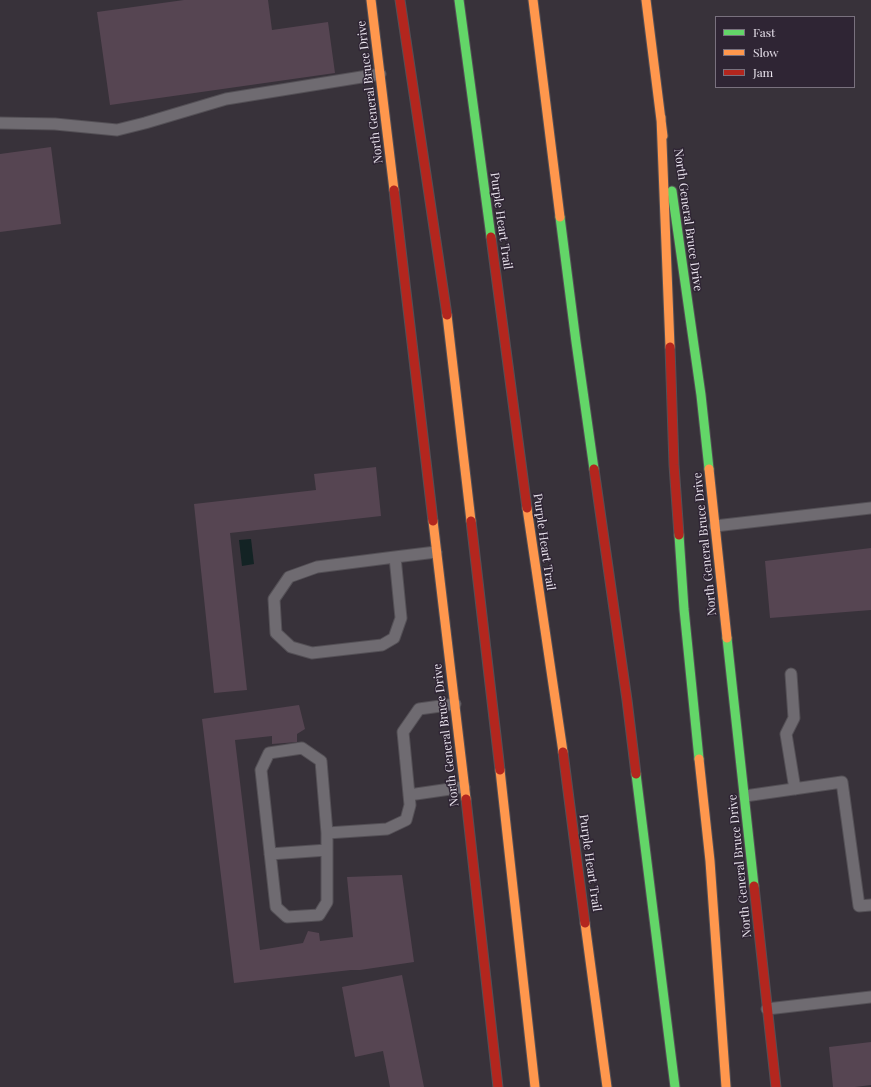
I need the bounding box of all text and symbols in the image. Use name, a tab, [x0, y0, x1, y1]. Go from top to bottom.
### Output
legend	[715, 16, 855, 88]
street label: North General Bruce Drive	[354, 20, 386, 164]
text: Fast	[753, 24, 775, 40]
text: Slow	[753, 44, 779, 60]
text: Jam	[753, 64, 773, 80]
street label: North General Bruce Drive	[671, 148, 705, 292]
street label: Purple Heart Trail	[487, 172, 515, 270]
street label: North General Bruce Drive	[690, 472, 720, 616]
street label: Purple Heart Trail	[530, 493, 558, 591]
street label: North General Bruce Drive	[430, 663, 462, 807]
street label: North General Bruce Drive	[725, 794, 755, 938]
street label: Purple Heart Trail	[576, 814, 604, 912]

